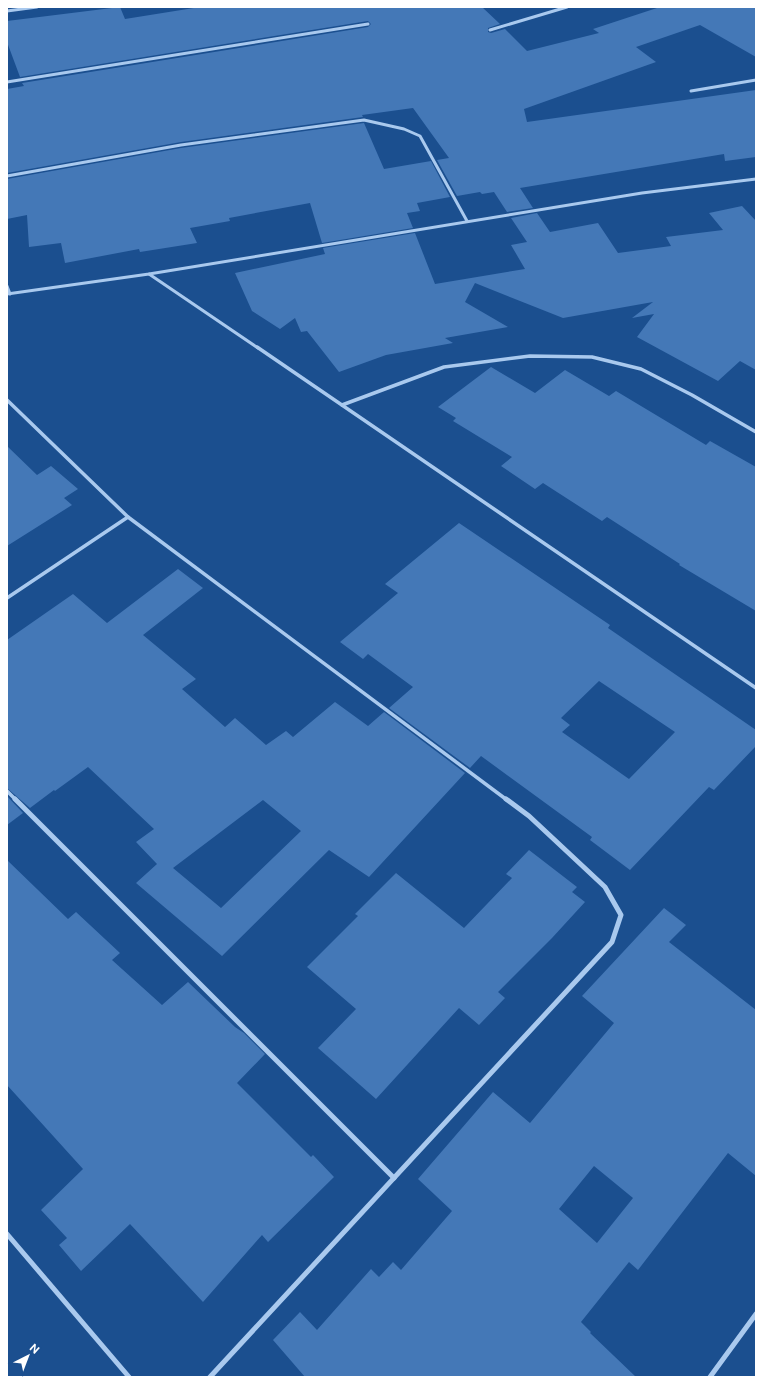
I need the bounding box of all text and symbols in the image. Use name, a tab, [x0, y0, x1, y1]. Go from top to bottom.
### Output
north arrow	[8, 1336, 48, 1376]
text: N	[27, 1341, 42, 1356]

